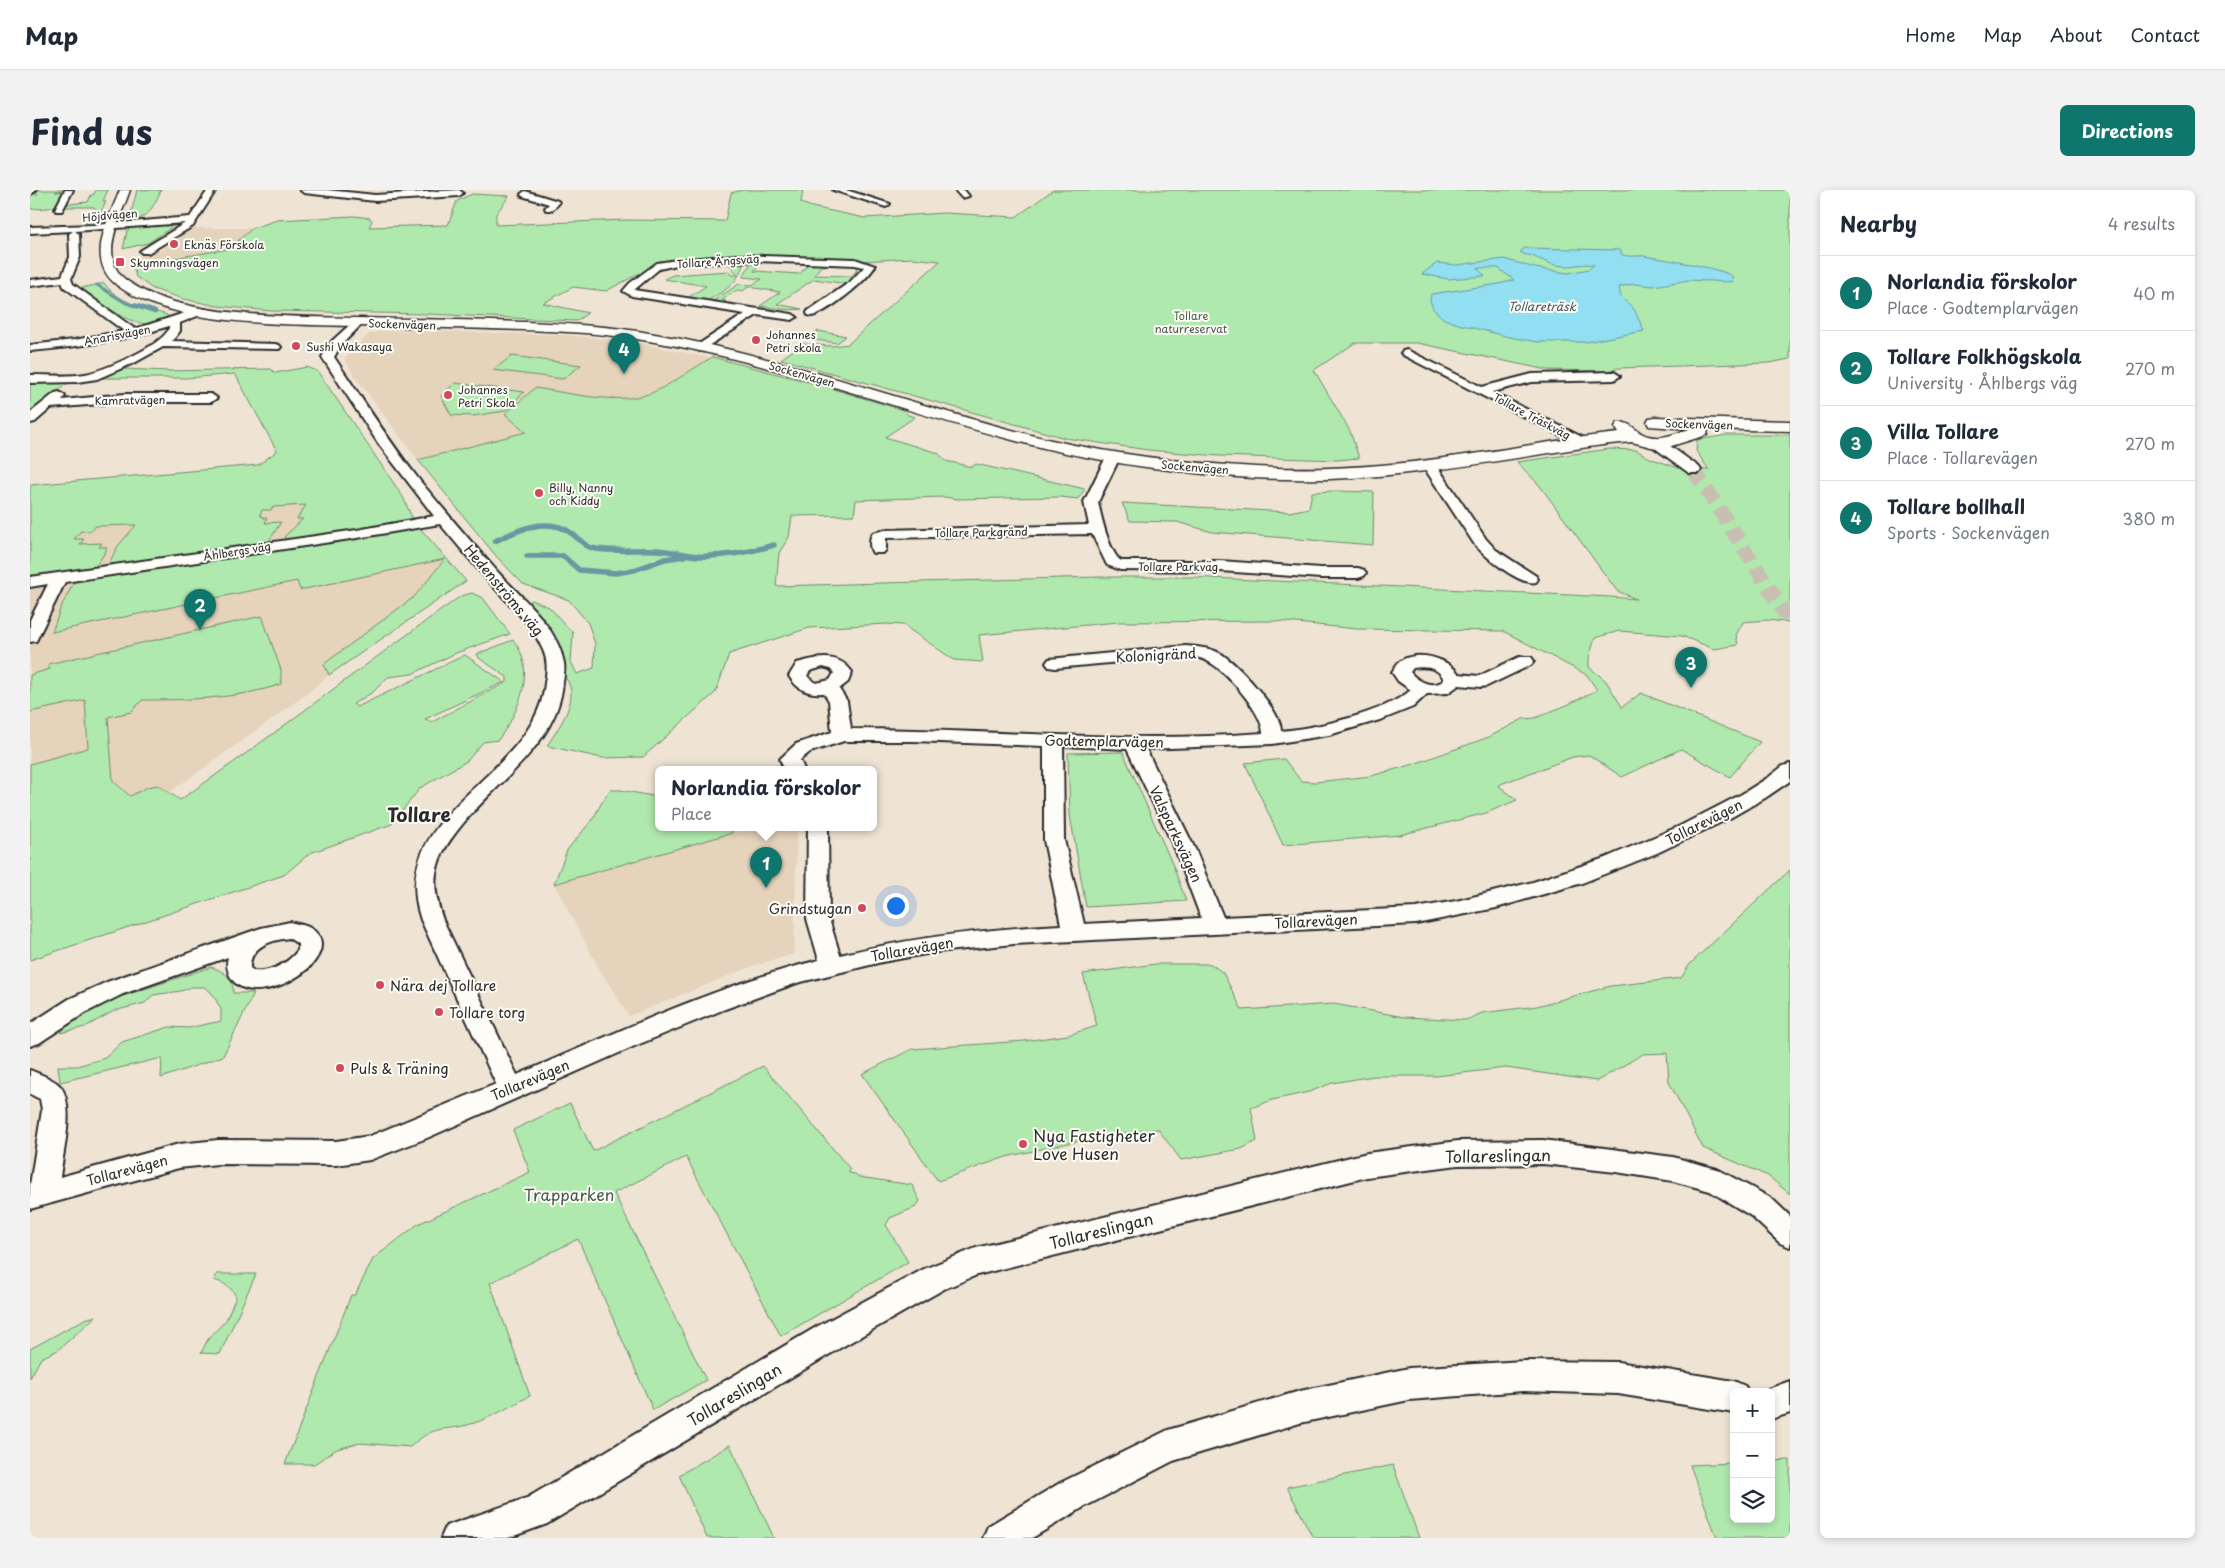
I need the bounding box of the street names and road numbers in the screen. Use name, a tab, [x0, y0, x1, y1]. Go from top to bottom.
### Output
street label: Höjdvägen	[82, 204, 138, 226]
street label: Tollare Ängsväg	[676, 250, 760, 272]
street label: Sockenvägen	[368, 314, 436, 334]
street label: Anarisvägen	[82, 320, 152, 350]
street label: Sockenvägen	[767, 356, 837, 392]
street label: Tollare Träskväg	[1490, 388, 1574, 444]
street label: Kamratvägen	[95, 391, 165, 409]
street label: Sockenvägen	[1665, 414, 1733, 434]
street label: Sockenvägen	[1160, 456, 1230, 478]
street label: Tollare Parkgränd	[934, 523, 1028, 541]
street label: Åhlbergs väg	[202, 537, 272, 565]
street label: Hedenströms väg	[459, 540, 549, 640]
street label: Tollare Parkväg	[1138, 558, 1218, 575]
street label: Kolonigränd	[1115, 642, 1197, 668]
street label: Godtemplarvägen	[1044, 729, 1164, 753]
street label: Valsparksvägen	[1144, 782, 1208, 886]
street label: Tollarevägen	[1662, 794, 1746, 850]
street label: Tollarevägen	[1274, 908, 1358, 934]
street label: Tollarevägen	[869, 931, 955, 967]
street label: Tollarevägen	[488, 1054, 572, 1106]
street label: Tollareslingan	[1445, 1142, 1551, 1168]
street label: Tollarevägen	[84, 1149, 170, 1191]
street label: Tollareslingan	[1047, 1206, 1155, 1254]
street label: Tollareslingan	[682, 1356, 786, 1432]

